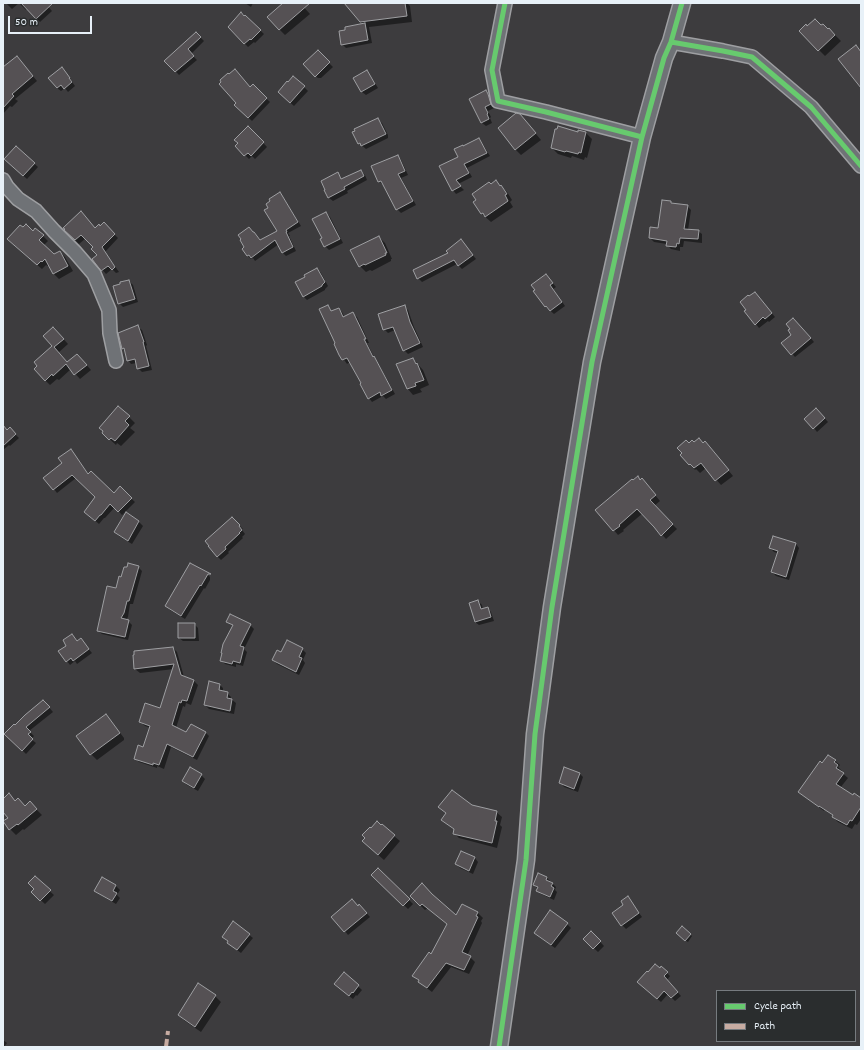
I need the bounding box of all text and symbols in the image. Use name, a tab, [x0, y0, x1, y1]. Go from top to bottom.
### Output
scale bar	[10, 8, 94, 34]
text: 50 m	[15, 14, 38, 31]
legend	[716, 990, 856, 1042]
text: Cycle path	[754, 998, 802, 1015]
text: Path	[754, 1018, 775, 1035]

